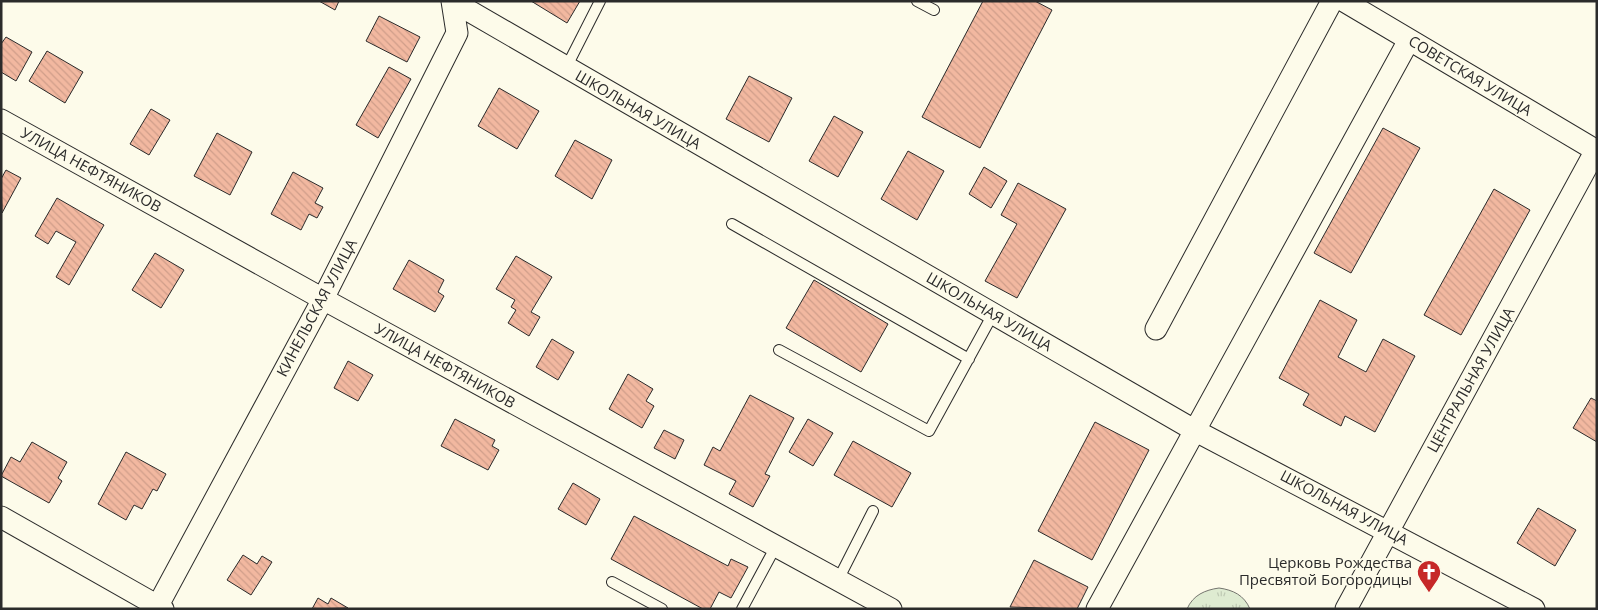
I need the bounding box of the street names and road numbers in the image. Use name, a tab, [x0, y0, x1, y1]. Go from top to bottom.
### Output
street label: СОВЕТСКАЯ УЛИЦА	[1405, 30, 1536, 120]
street label: ШКОЛЬНАЯ УЛИЦА	[572, 65, 705, 154]
street label: УЛИЦА НЕФТЯНИКОВ	[18, 122, 165, 216]
street label: КИНЕЛЬСКАЯ УЛИЦА	[271, 235, 361, 380]
street label: ШКОЛЬНАЯ УЛИЦА	[923, 267, 1056, 356]
street label: ЦЕНТРАЛЬНАЯ УЛИЦА	[1422, 303, 1519, 456]
street label: УЛИЦА НЕФТЯНИКОВ	[372, 318, 519, 412]
street label: ШКОЛЬНАЯ УЛИЦА	[1277, 465, 1412, 550]

